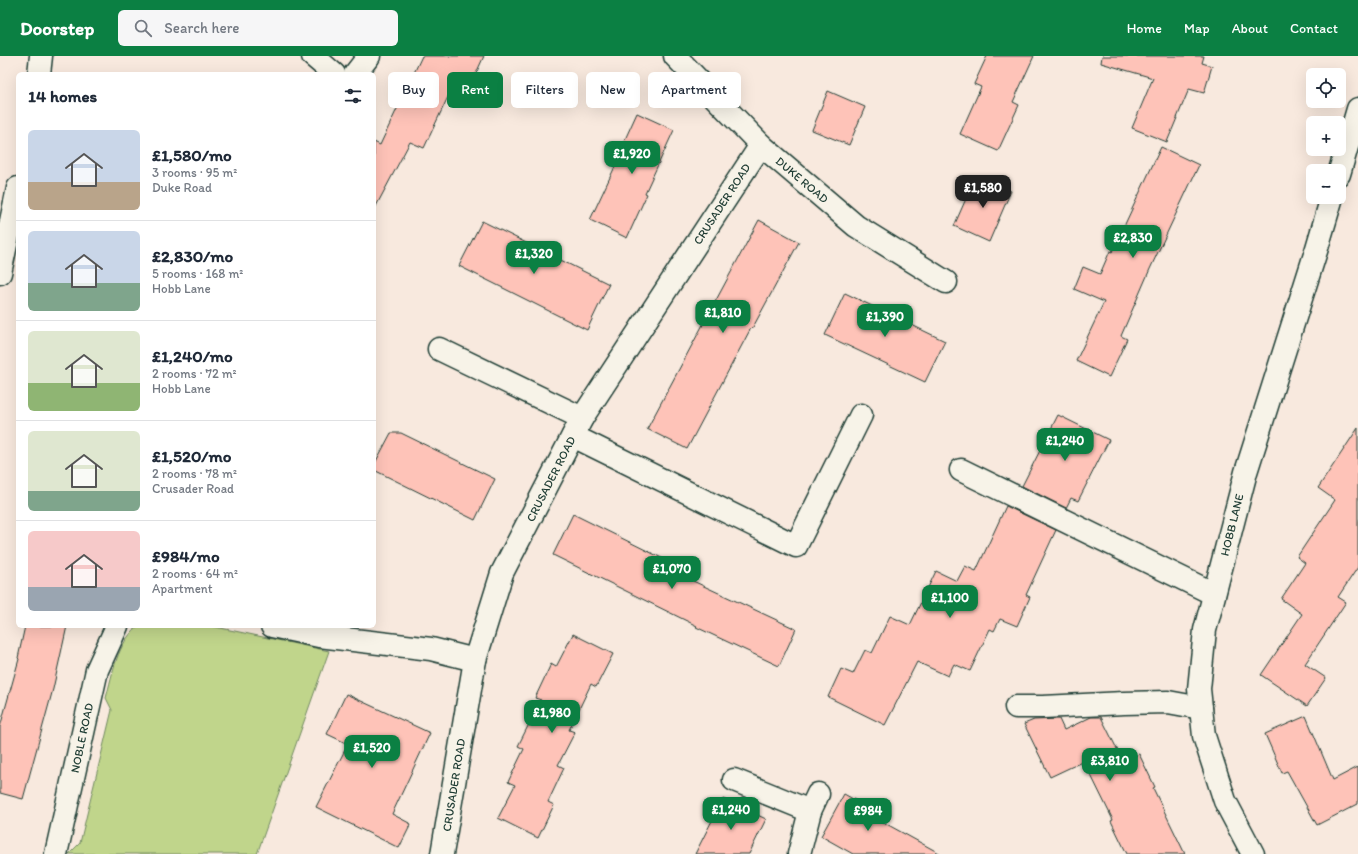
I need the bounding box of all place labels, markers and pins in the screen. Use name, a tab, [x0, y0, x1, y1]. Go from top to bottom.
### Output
pin: £1,920	[599, 141, 665, 175]
pin: £1,580	[950, 175, 1016, 209]
pin: £2,830	[1100, 225, 1166, 259]
pin: £1,320	[501, 241, 567, 275]
pin: £1,810	[690, 300, 756, 334]
pin: £1,390	[852, 304, 918, 338]
pin: £1,240	[1032, 428, 1098, 462]
pin: £1,070	[639, 556, 705, 590]
pin: £1,100	[917, 585, 983, 619]
pin: £1,980	[519, 700, 585, 734]
pin: £1,520	[339, 735, 405, 769]
pin: £3,810	[1077, 748, 1143, 782]
pin: £1,240	[698, 797, 764, 831]
pin: £984	[844, 798, 892, 832]

